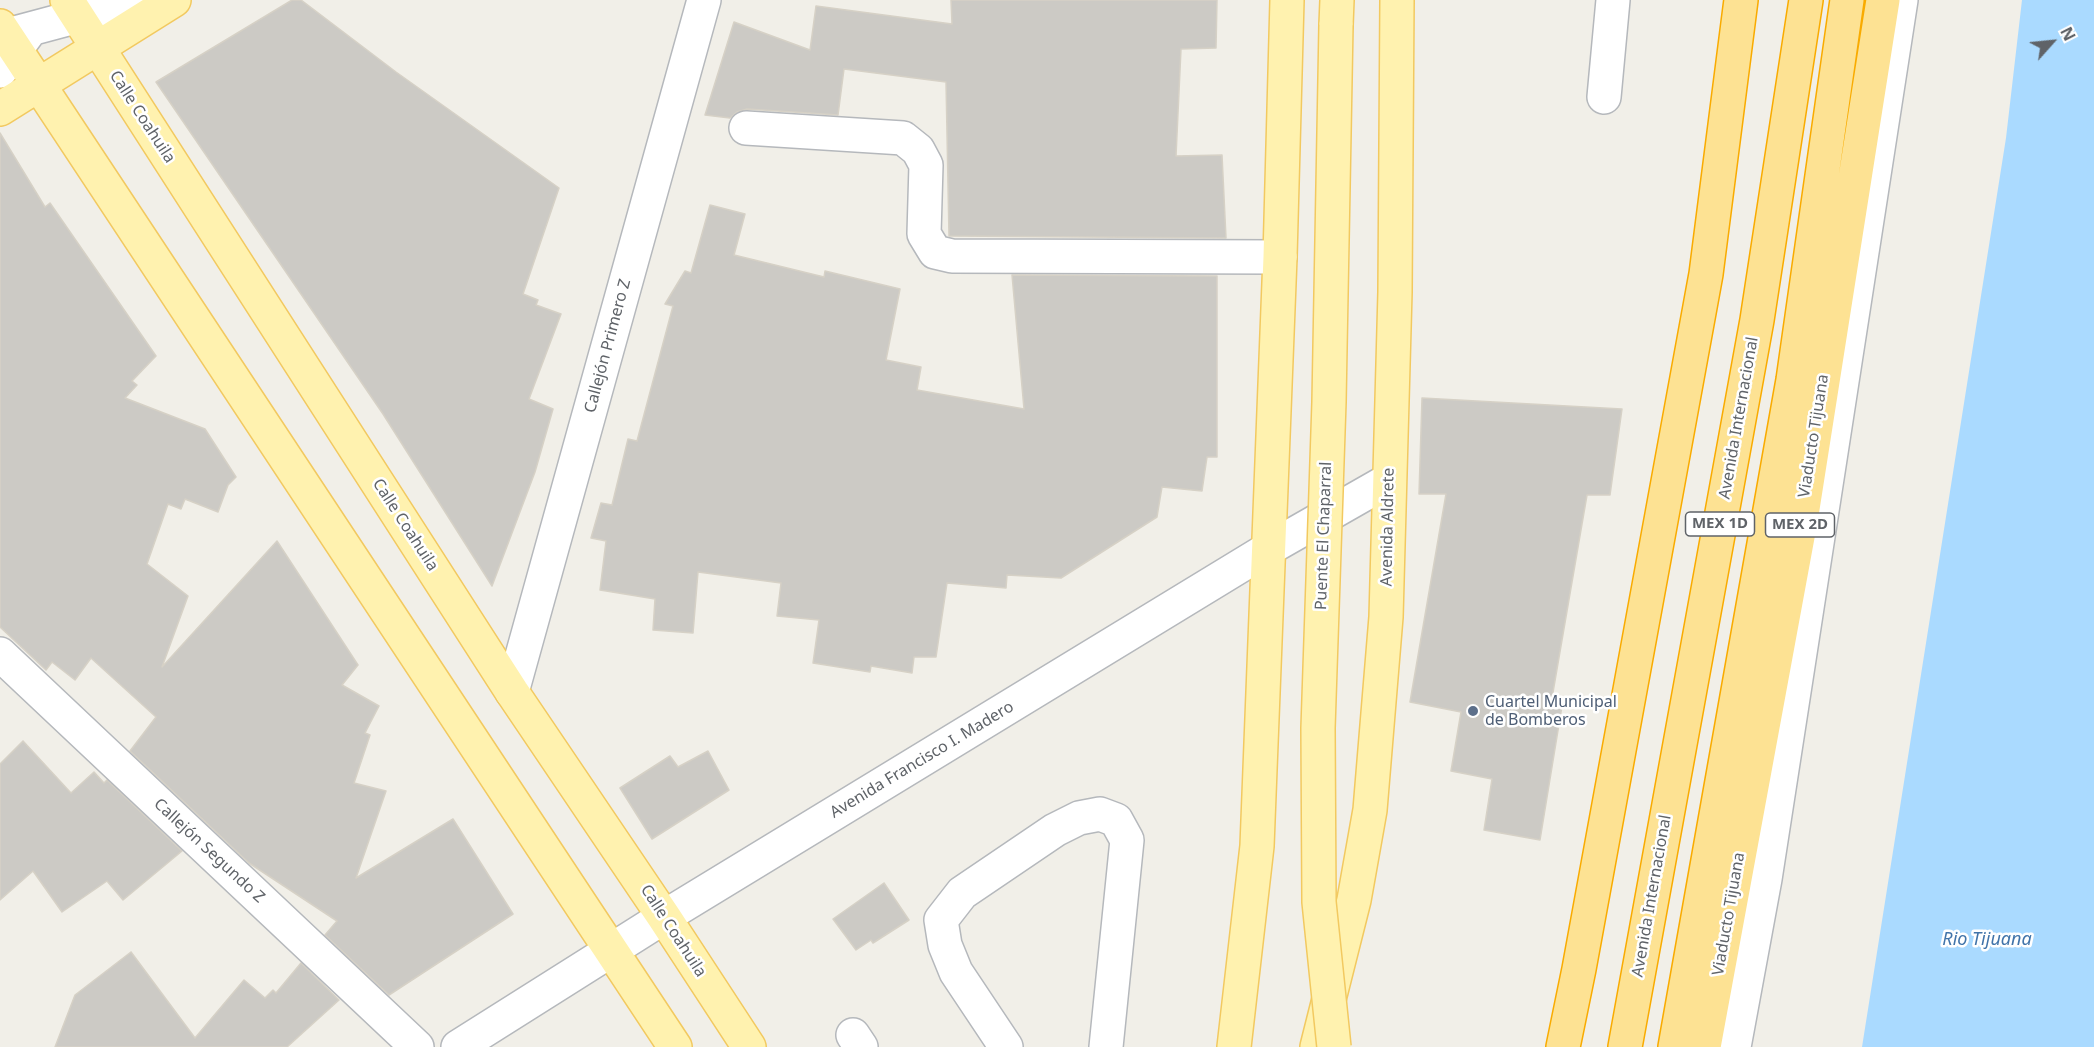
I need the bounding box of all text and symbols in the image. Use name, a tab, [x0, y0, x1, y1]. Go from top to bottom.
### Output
north arrow	[2022, 12, 2082, 72]
text: N	[2055, 23, 2081, 45]
street label: Calle Coahuila	[105, 67, 179, 167]
street label: Callejón Primero Z	[581, 277, 635, 415]
street label: Avenida Internacional	[1715, 335, 1763, 501]
street label: Viaducto Tijuana	[1795, 373, 1833, 499]
street label: Puente El Chaparral	[1312, 462, 1336, 610]
street label: Avenida Aldrete	[1377, 468, 1399, 586]
street label: Calle Coahuila	[368, 475, 442, 575]
road number: MEX 1D	[1686, 512, 1754, 536]
road number: MEX 2D	[1766, 513, 1834, 537]
place label: Cuartel Municipal de Bomberos	[1485, 692, 1617, 730]
street label: Avenida Francisco I. Madero	[827, 697, 1017, 823]
marker: Cuartel Municipal de Bomberos	[1466, 704, 1480, 718]
street label: Callejón Segundo Z	[150, 795, 268, 907]
street label: Avenida Internacional	[1628, 813, 1676, 979]
street label: Viaducto Tijuana	[1709, 851, 1749, 977]
street label: Calle Coahuila	[636, 881, 710, 981]
water label: Rio Tijuana	[1942, 929, 2032, 951]

